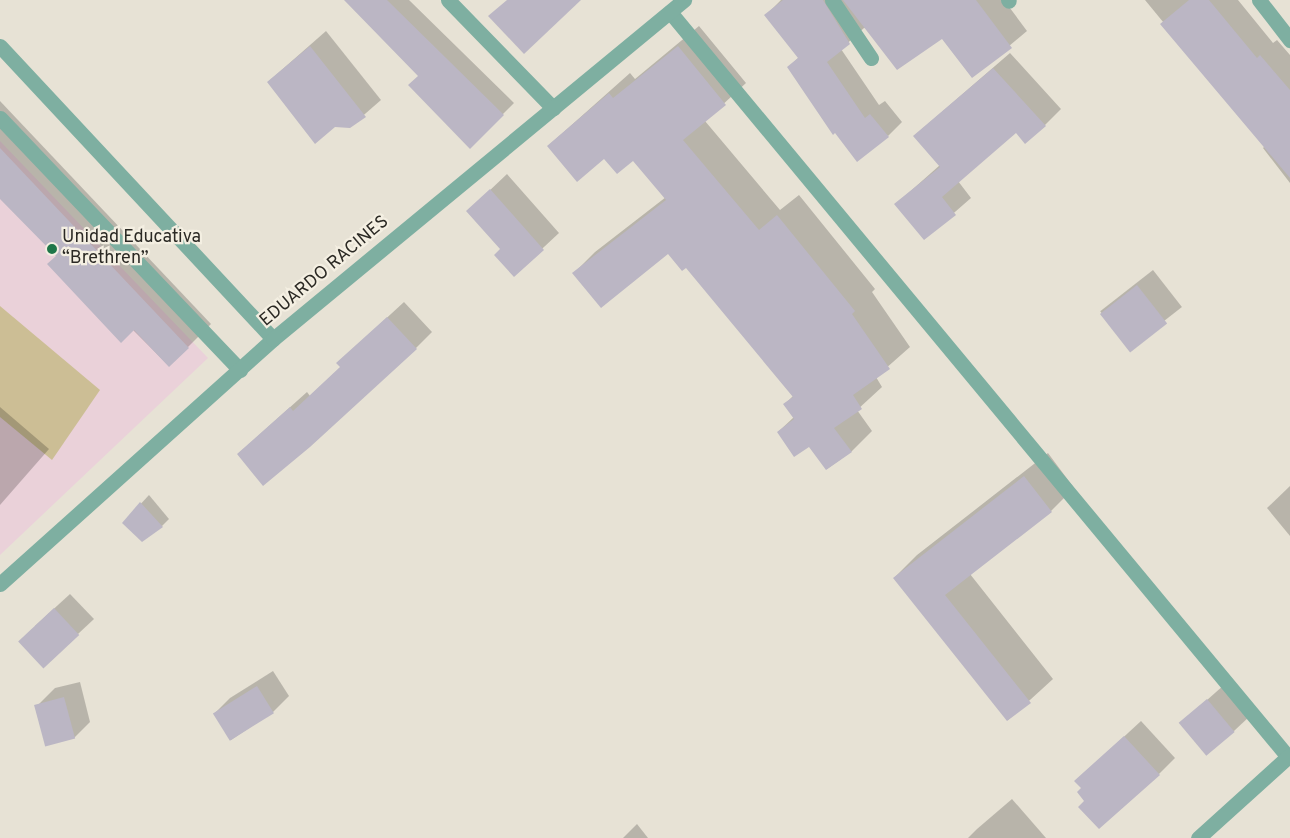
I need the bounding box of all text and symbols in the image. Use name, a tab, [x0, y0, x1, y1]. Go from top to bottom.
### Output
street label: EDUARDO RACINES	[256, 212, 394, 332]
place label: Unidad Educativa “Brethren”	[62, 228, 201, 270]
marker: Unidad Educativa “Brethren”	[46, 243, 58, 255]

